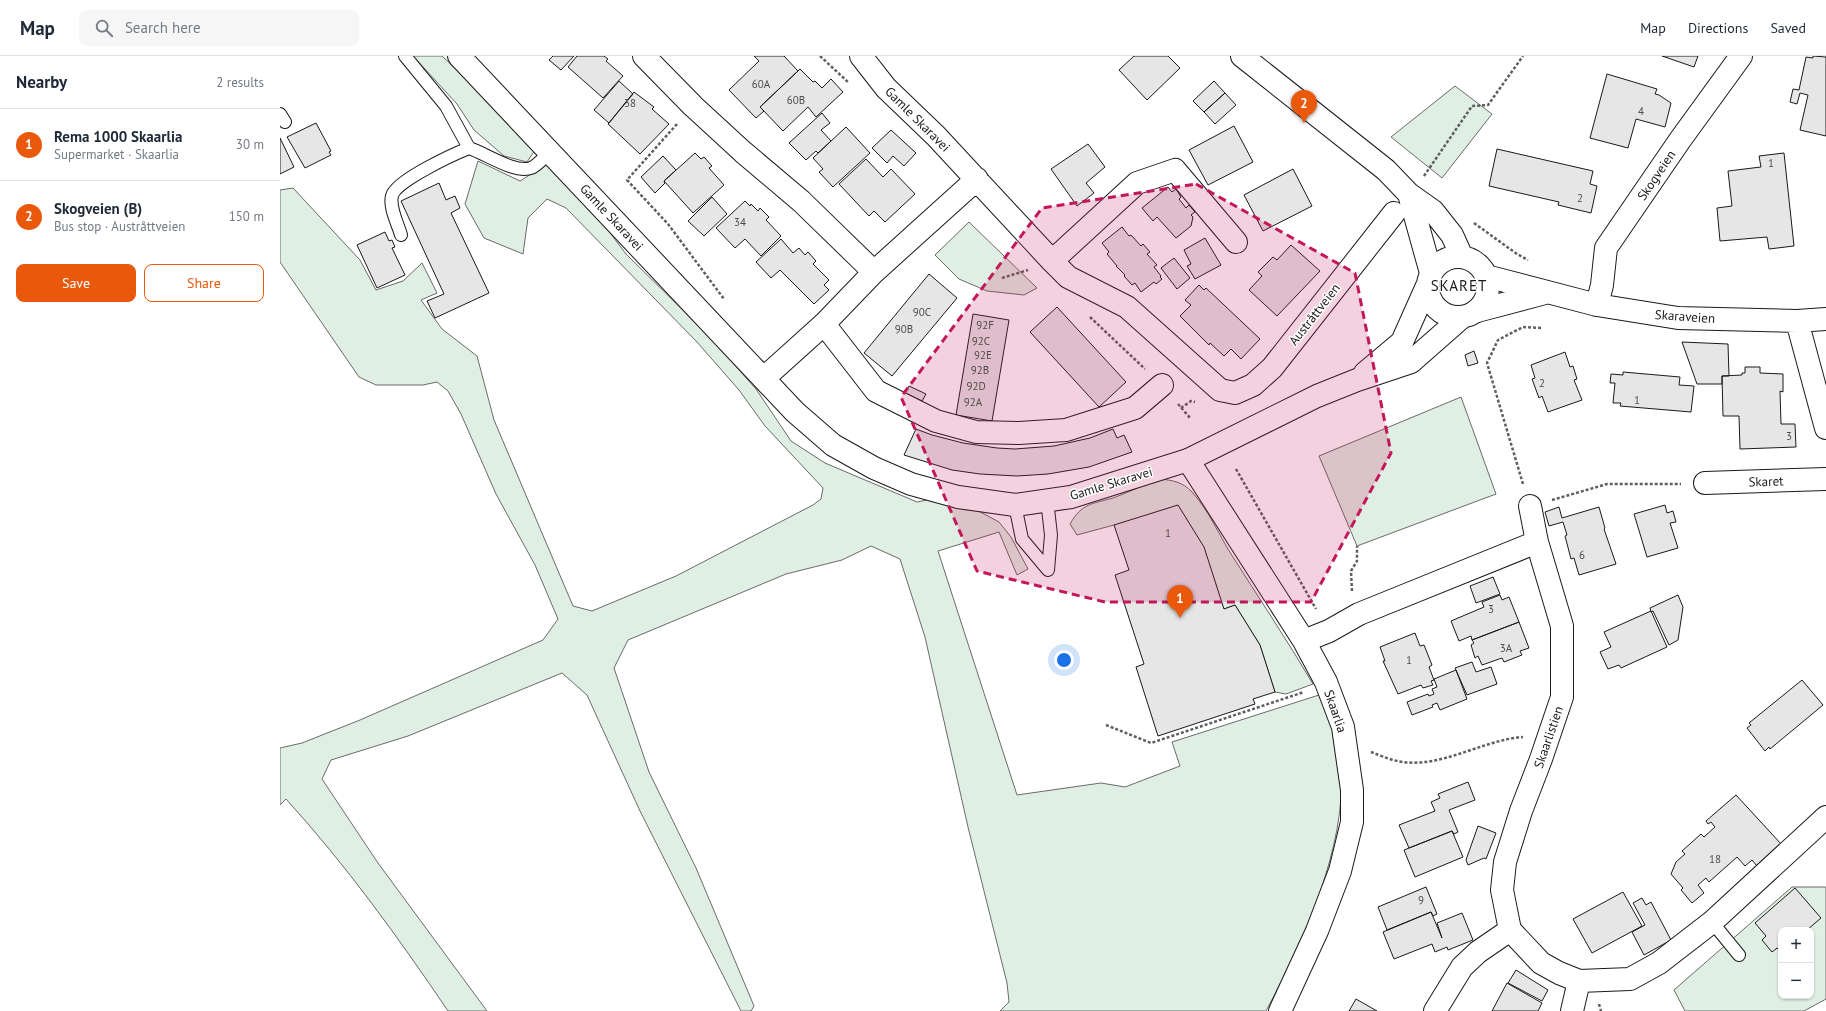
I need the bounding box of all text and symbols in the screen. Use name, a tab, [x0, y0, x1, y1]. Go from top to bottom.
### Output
search box	[79, 10, 359, 46]
text: Map	[20, 16, 55, 40]
icon: search	[93, 17, 115, 39]
text: Search here	[125, 18, 201, 37]
text: Map	[1640, 19, 1666, 37]
text: Directions	[1688, 19, 1748, 37]
text: Saved	[1770, 19, 1806, 37]
text: Nearby	[16, 71, 67, 93]
text: 2 results	[216, 74, 264, 91]
house number: 60A	[752, 77, 771, 91]
street label: Gamle Skaravei	[881, 83, 954, 156]
pin: 2	[1291, 90, 1317, 123]
house number: 60B	[787, 93, 805, 107]
house number: 38	[624, 96, 636, 110]
house number: 4	[1638, 104, 1644, 118]
text: Rema 1000 Skaarlia	[54, 127, 182, 146]
text: 1	[25, 136, 33, 153]
text: 30 m	[236, 136, 264, 153]
text: Supermarket · Skaarlia	[54, 146, 179, 163]
street label: Skogveien	[1633, 147, 1679, 204]
house number: 1	[1768, 156, 1774, 170]
street label: Gamle Skaravei	[576, 180, 647, 254]
house number: 2	[1577, 191, 1583, 205]
text: Skogveien (B)	[54, 199, 142, 218]
text: 2	[25, 208, 33, 225]
text: 150 m	[229, 208, 264, 225]
house number: 34	[734, 215, 746, 229]
text: Bus stop · Austråttveien	[54, 218, 185, 235]
button: Save	[16, 264, 136, 302]
button: Share	[144, 264, 264, 302]
district label: SKARET	[1431, 276, 1487, 295]
street label: Austråttveien	[1285, 280, 1344, 349]
house number: 90C	[913, 305, 931, 319]
street label: Skaraveien	[1654, 306, 1716, 327]
house number: 92F	[976, 318, 994, 332]
house number: 90B	[895, 322, 913, 336]
house number: 92C	[972, 334, 990, 348]
house number: 92E	[974, 348, 992, 362]
house number: 92B	[971, 363, 989, 377]
house number: 2	[1539, 376, 1545, 390]
house number: 92D	[966, 379, 986, 393]
house number: 1	[1634, 393, 1640, 407]
house number: 92A	[964, 395, 983, 409]
house number: 3	[1786, 429, 1792, 443]
street label: Gamle Skaravei	[1068, 463, 1155, 504]
street label: Skaret	[1748, 472, 1784, 491]
house number: 1	[1165, 526, 1171, 540]
house number: 6	[1579, 548, 1585, 562]
pin: 1	[1167, 585, 1193, 618]
house number: 3	[1488, 602, 1494, 616]
house number: 3A	[1500, 641, 1513, 655]
your location	[1054, 650, 1074, 670]
house number: 1	[1406, 653, 1412, 667]
street label: Skaarlia	[1320, 688, 1351, 735]
street label: Skaarlistien	[1530, 704, 1567, 771]
house number: 18	[1709, 852, 1721, 866]
house number: 9	[1418, 893, 1424, 907]
map controls	[1778, 927, 1814, 999]
button: +	[1778, 927, 1814, 963]
button: −	[1778, 963, 1814, 999]

